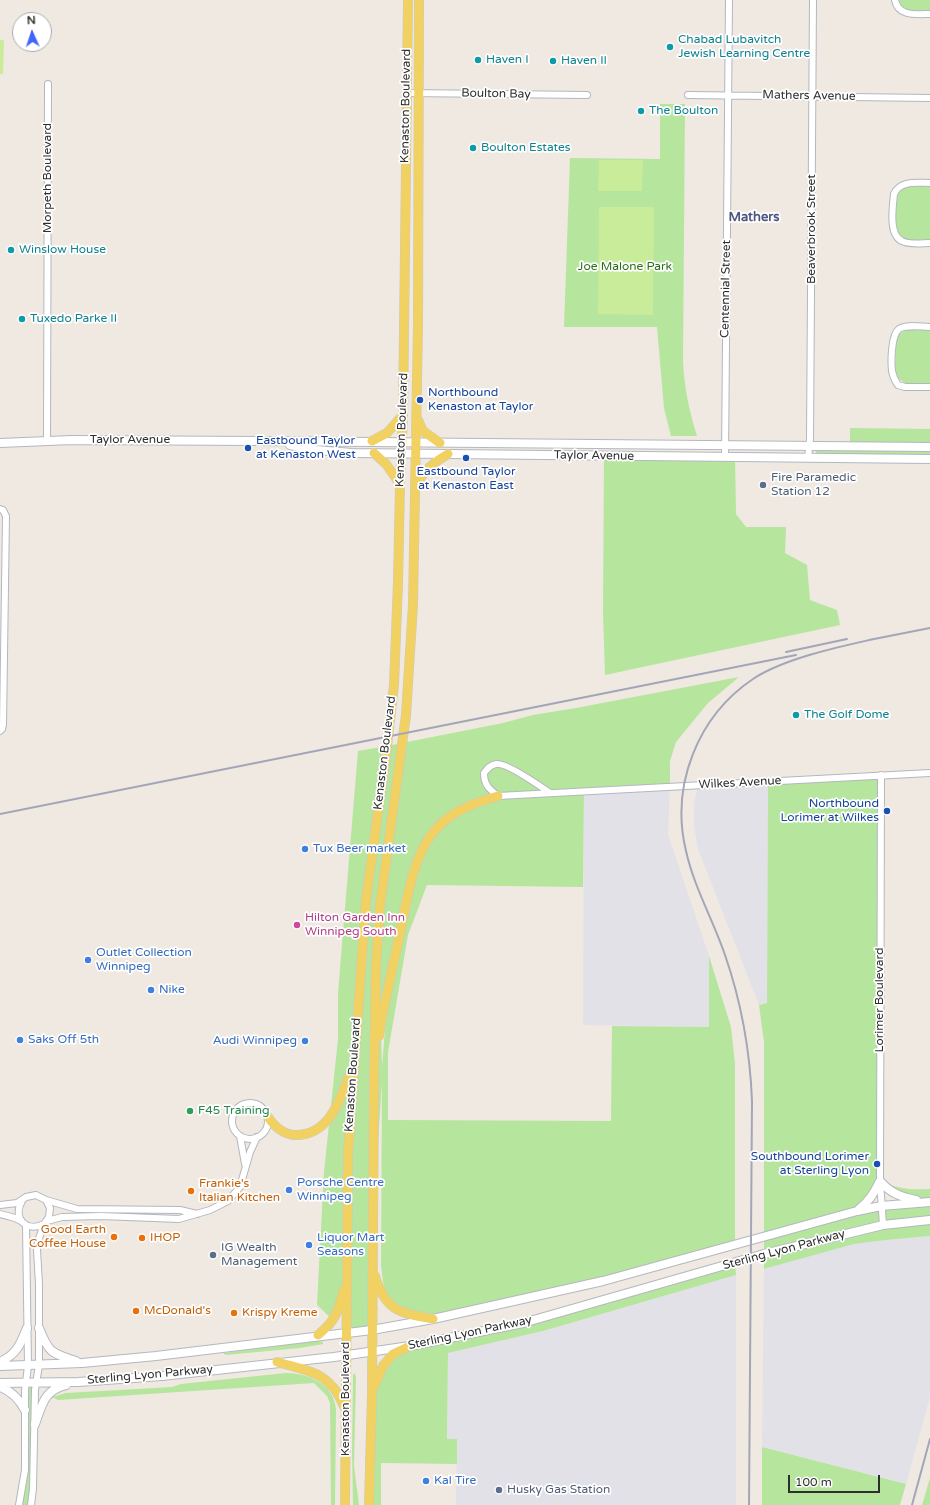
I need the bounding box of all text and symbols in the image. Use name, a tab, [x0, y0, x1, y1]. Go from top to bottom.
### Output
north arrow	[12, 12, 52, 52]
text: N	[27, 14, 36, 27]
place label: Chabad Lubavitch Jewish Learning Centre	[678, 33, 810, 61]
marker: Chabad Lubavitch Jewish Learning Centre	[665, 42, 675, 52]
street label: Kenaston Boulevard	[398, 49, 414, 163]
place label: Haven I	[486, 53, 529, 67]
place label: Haven II	[561, 54, 607, 68]
marker: Haven I	[473, 55, 483, 65]
marker: Haven II	[548, 56, 558, 66]
street label: Boulton Bay	[461, 86, 531, 102]
street label: Mathers Avenue	[762, 88, 856, 104]
place label: The Boulton	[649, 104, 718, 118]
marker: The Boulton	[636, 106, 646, 116]
street label: Morpeth Boulevard	[41, 123, 55, 233]
place label: Boulton Estates	[481, 141, 571, 155]
marker: Boulton Estates	[468, 143, 478, 153]
street label: Beaverbrook Street	[805, 174, 819, 284]
district label: Mathers	[728, 210, 780, 226]
street label: Centennial Street	[718, 240, 734, 338]
place label: Winslow House	[19, 243, 106, 257]
marker: Winslow House	[6, 245, 16, 255]
park label: Joe Malone Park	[578, 260, 672, 274]
place label: Tuxedo Parke II	[30, 312, 117, 326]
marker: Tuxedo Parke II	[17, 314, 27, 324]
street label: Kenaston Boulevard	[393, 373, 411, 487]
place label: Northbound Kenaston at Taylor	[428, 386, 533, 414]
marker: Northbound Kenaston at Taylor	[415, 395, 425, 405]
street label: Taylor Avenue	[90, 433, 170, 447]
place label: Eastbound Taylor at Kenaston West	[256, 434, 356, 462]
marker: Eastbound Taylor at Kenaston West	[243, 443, 253, 453]
street label: Taylor Avenue	[554, 448, 634, 464]
marker: Eastbound Taylor at Kenaston East	[461, 453, 471, 463]
place label: Eastbound Taylor at Kenaston East	[416, 465, 516, 493]
place label: Fire Paramedic Station 12	[771, 471, 856, 499]
marker: Fire Paramedic Station 12	[758, 480, 768, 490]
street label: Kenaston Boulevard	[371, 695, 399, 811]
place label: The Golf Dome	[804, 708, 889, 722]
marker: The Golf Dome	[791, 710, 801, 720]
street label: Wilkes Avenue	[698, 774, 782, 792]
place label: Northbound Lorimer at Wilkes	[780, 797, 879, 825]
marker: Northbound Lorimer at Wilkes	[882, 806, 892, 816]
place label: Tux Beer market	[313, 842, 406, 856]
marker: Tux Beer market	[300, 844, 310, 854]
place label: Hilton Garden Inn Winnipeg South	[305, 911, 405, 939]
marker: Hilton Garden Inn Winnipeg South	[292, 920, 302, 930]
place label: Outlet Collection Winnipeg	[96, 946, 192, 974]
street label: Lorimer Boulevard	[873, 948, 887, 1052]
marker: Outlet Collection Winnipeg	[83, 955, 93, 965]
place label: Nike	[159, 983, 185, 997]
marker: Nike	[146, 985, 156, 995]
street label: Kenaston Boulevard	[342, 1017, 364, 1133]
place label: Saks Off 5th	[28, 1033, 99, 1047]
place label: Audi Winnipeg	[213, 1034, 297, 1048]
marker: Saks Off 5th	[15, 1035, 25, 1045]
marker: Audi Winnipeg	[300, 1036, 310, 1046]
place label: F45 Training	[198, 1104, 270, 1118]
marker: F45 Training	[185, 1106, 195, 1116]
place label: Southbound Lorimer at Sterling Lyon	[751, 1150, 869, 1178]
marker: Southbound Lorimer at Sterling Lyon	[872, 1159, 882, 1169]
place label: Porsche Centre Winnipeg	[297, 1176, 384, 1204]
place label: Frankie's Italian Kitchen	[199, 1177, 280, 1205]
marker: Porsche Centre Winnipeg	[284, 1185, 294, 1195]
marker: Frankie's Italian Kitchen	[186, 1186, 196, 1196]
place label: Good Earth Coffee House	[29, 1223, 106, 1251]
street label: Sterling Lyon Parkway	[721, 1227, 847, 1273]
place label: IHOP	[150, 1231, 180, 1245]
place label: Liquor Mart Seasons	[317, 1231, 384, 1259]
marker: Good Earth Coffee House	[109, 1232, 119, 1242]
marker: IHOP	[137, 1233, 147, 1243]
marker: Liquor Mart Seasons	[304, 1240, 314, 1250]
place label: IG Wealth Management	[221, 1241, 297, 1269]
marker: IG Wealth Management	[208, 1250, 218, 1260]
place label: McDonald's	[144, 1304, 211, 1318]
marker: McDonald's	[131, 1306, 141, 1316]
place label: Krispy Kreme	[242, 1306, 317, 1320]
marker: Krispy Kreme	[229, 1308, 239, 1318]
street label: Sterling Lyon Parkway	[407, 1313, 533, 1353]
street label: Kenaston Boulevard	[339, 1342, 353, 1456]
street label: Sterling Lyon Parkway	[87, 1362, 213, 1388]
scale bar	[790, 1467, 882, 1493]
place label: Kal Tire	[434, 1474, 476, 1488]
text: 100 m	[795, 1475, 832, 1489]
marker: Kal Tire	[421, 1476, 431, 1486]
place label: Husky Gas Station	[507, 1483, 610, 1497]
marker: Husky Gas Station	[494, 1485, 504, 1495]

